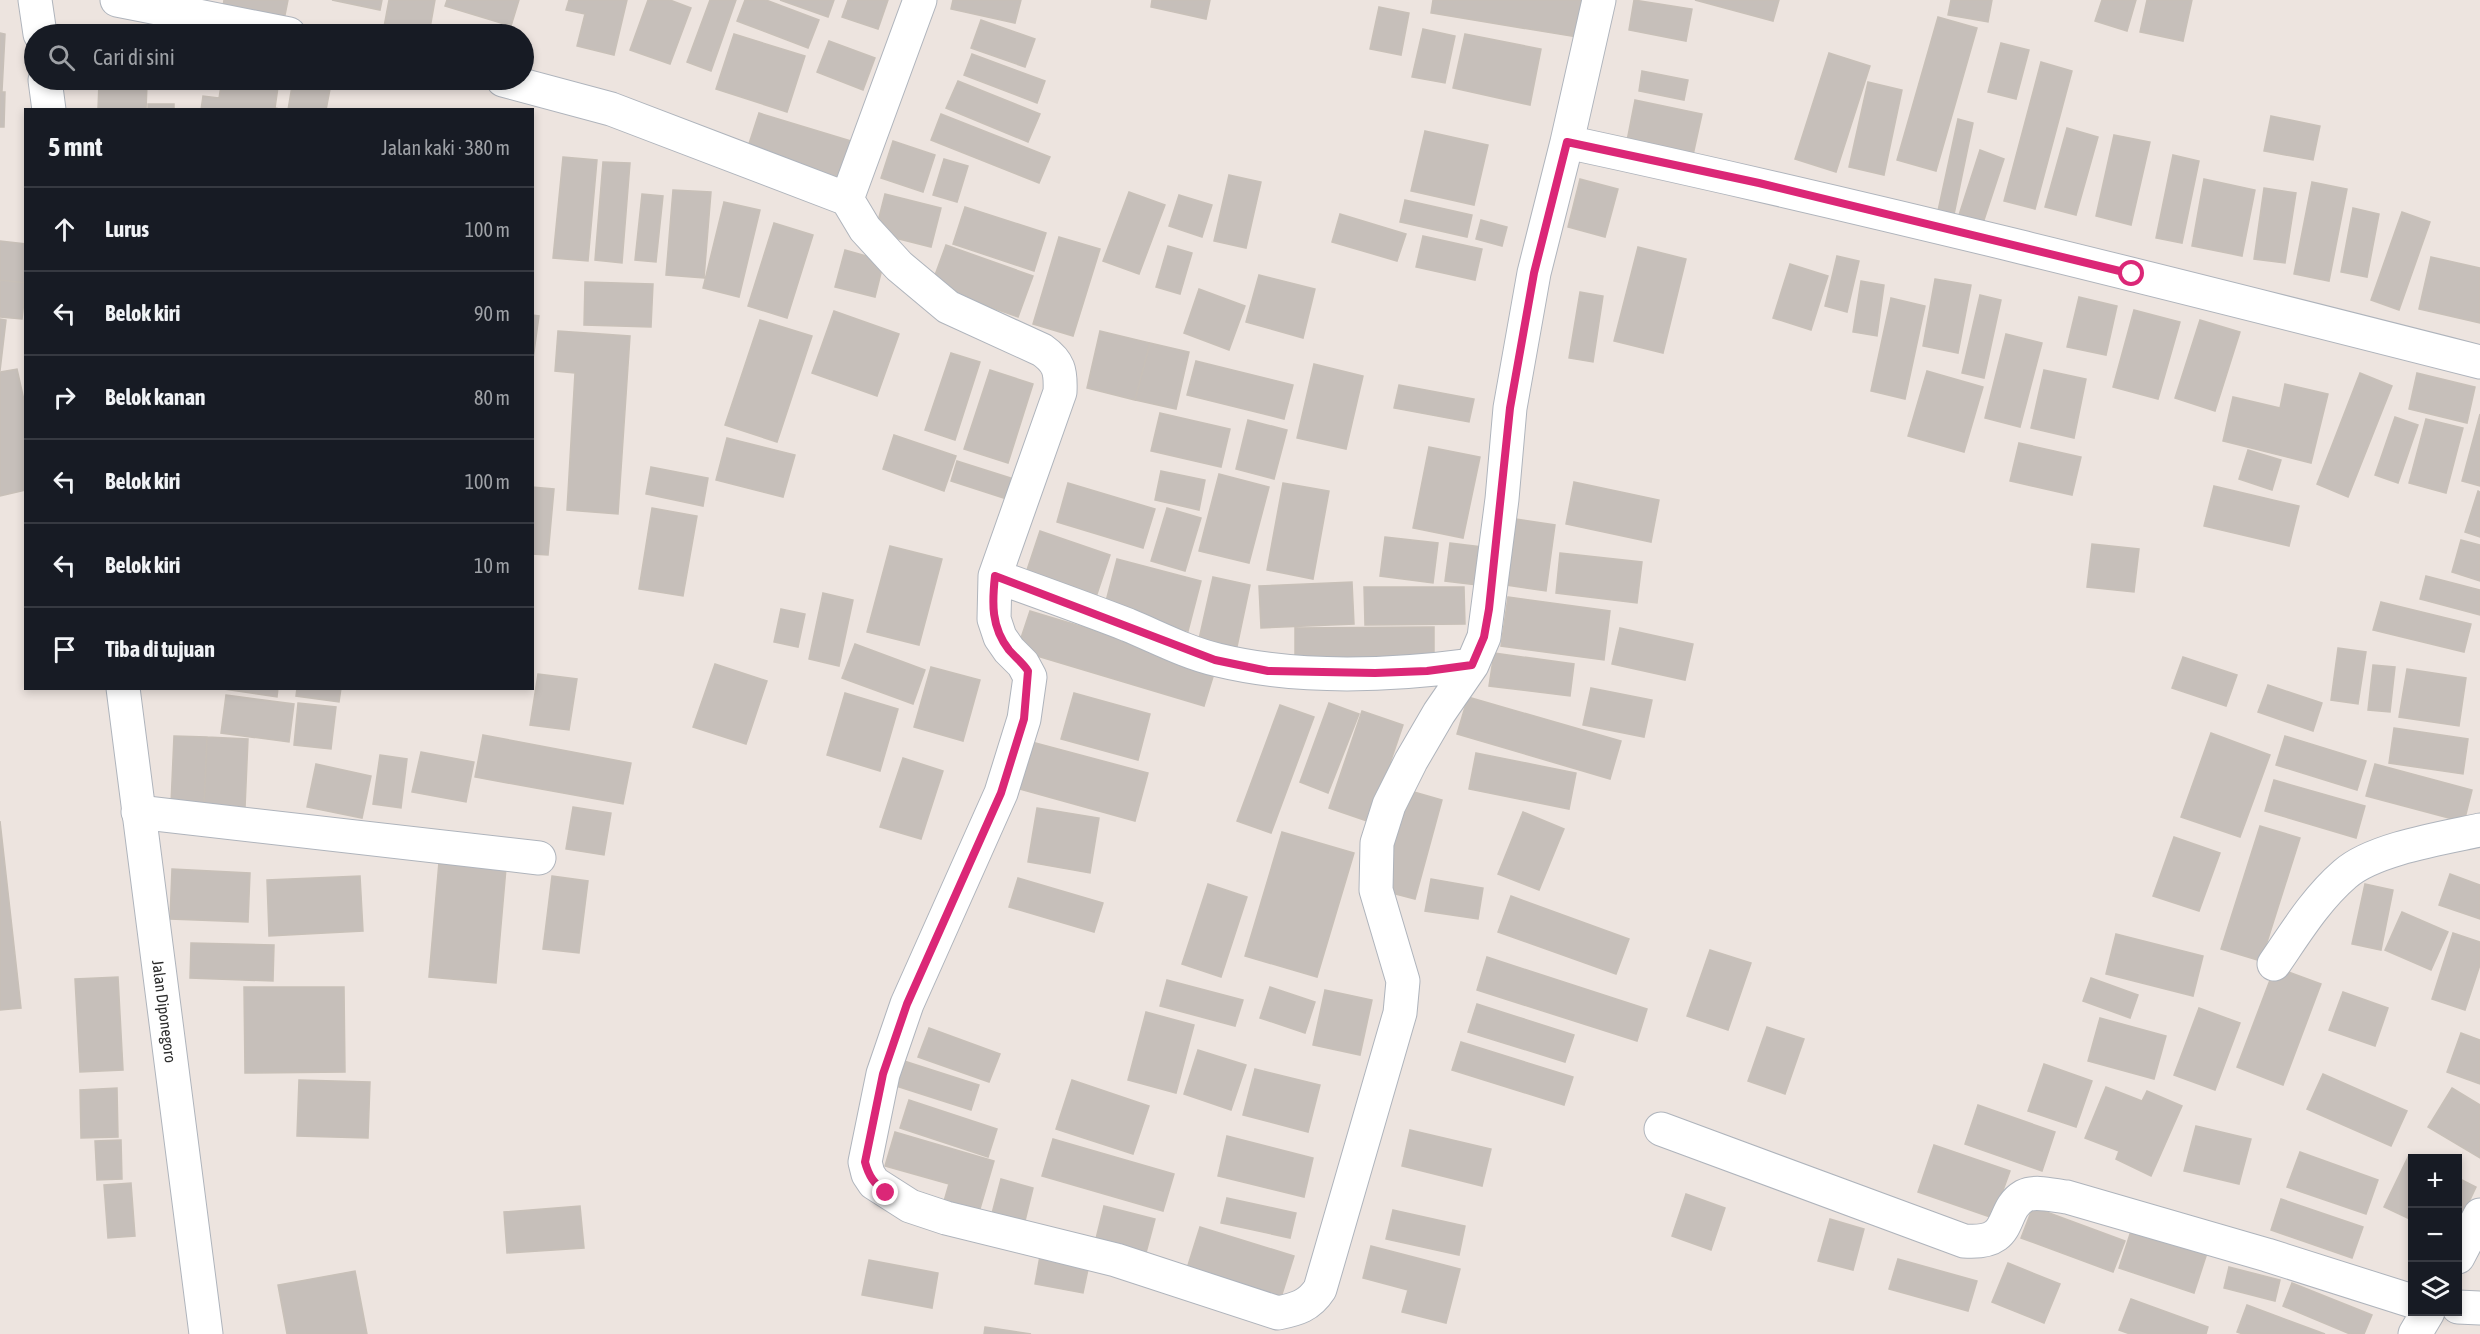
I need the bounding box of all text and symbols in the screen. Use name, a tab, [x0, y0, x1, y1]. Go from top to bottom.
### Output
search box	[24, 24, 534, 90]
icon: search	[45, 41, 78, 74]
text: Cari di sini	[93, 44, 175, 70]
text: 5 mnt	[48, 132, 103, 162]
text: Jalan kaki · 380 m	[381, 136, 510, 159]
icon: ahead	[48, 213, 81, 246]
text: Lurus	[105, 216, 149, 242]
text: 100 m	[465, 218, 510, 241]
route start	[2118, 260, 2144, 286]
icon: left	[48, 297, 81, 330]
text: Belok kiri	[105, 300, 180, 326]
text: 90 m	[474, 302, 510, 325]
icon: right	[48, 381, 81, 414]
text: Belok kanan	[105, 384, 206, 410]
text: 80 m	[474, 386, 510, 409]
icon: left	[48, 465, 81, 498]
text: Belok kiri	[105, 468, 180, 494]
text: 100 m	[465, 470, 510, 493]
icon: left	[48, 549, 81, 582]
text: Belok kiri	[105, 552, 180, 578]
text: 10 m	[474, 554, 510, 577]
icon: arrive	[48, 633, 81, 666]
text: Tiba di tujuan	[105, 636, 215, 662]
street label: Jalan Diponegoro	[149, 959, 180, 1064]
map controls	[2408, 1154, 2462, 1316]
button: +	[2408, 1154, 2462, 1208]
route end	[872, 1179, 898, 1205]
button: −	[2408, 1208, 2462, 1262]
button: layers	[2408, 1262, 2462, 1316]

